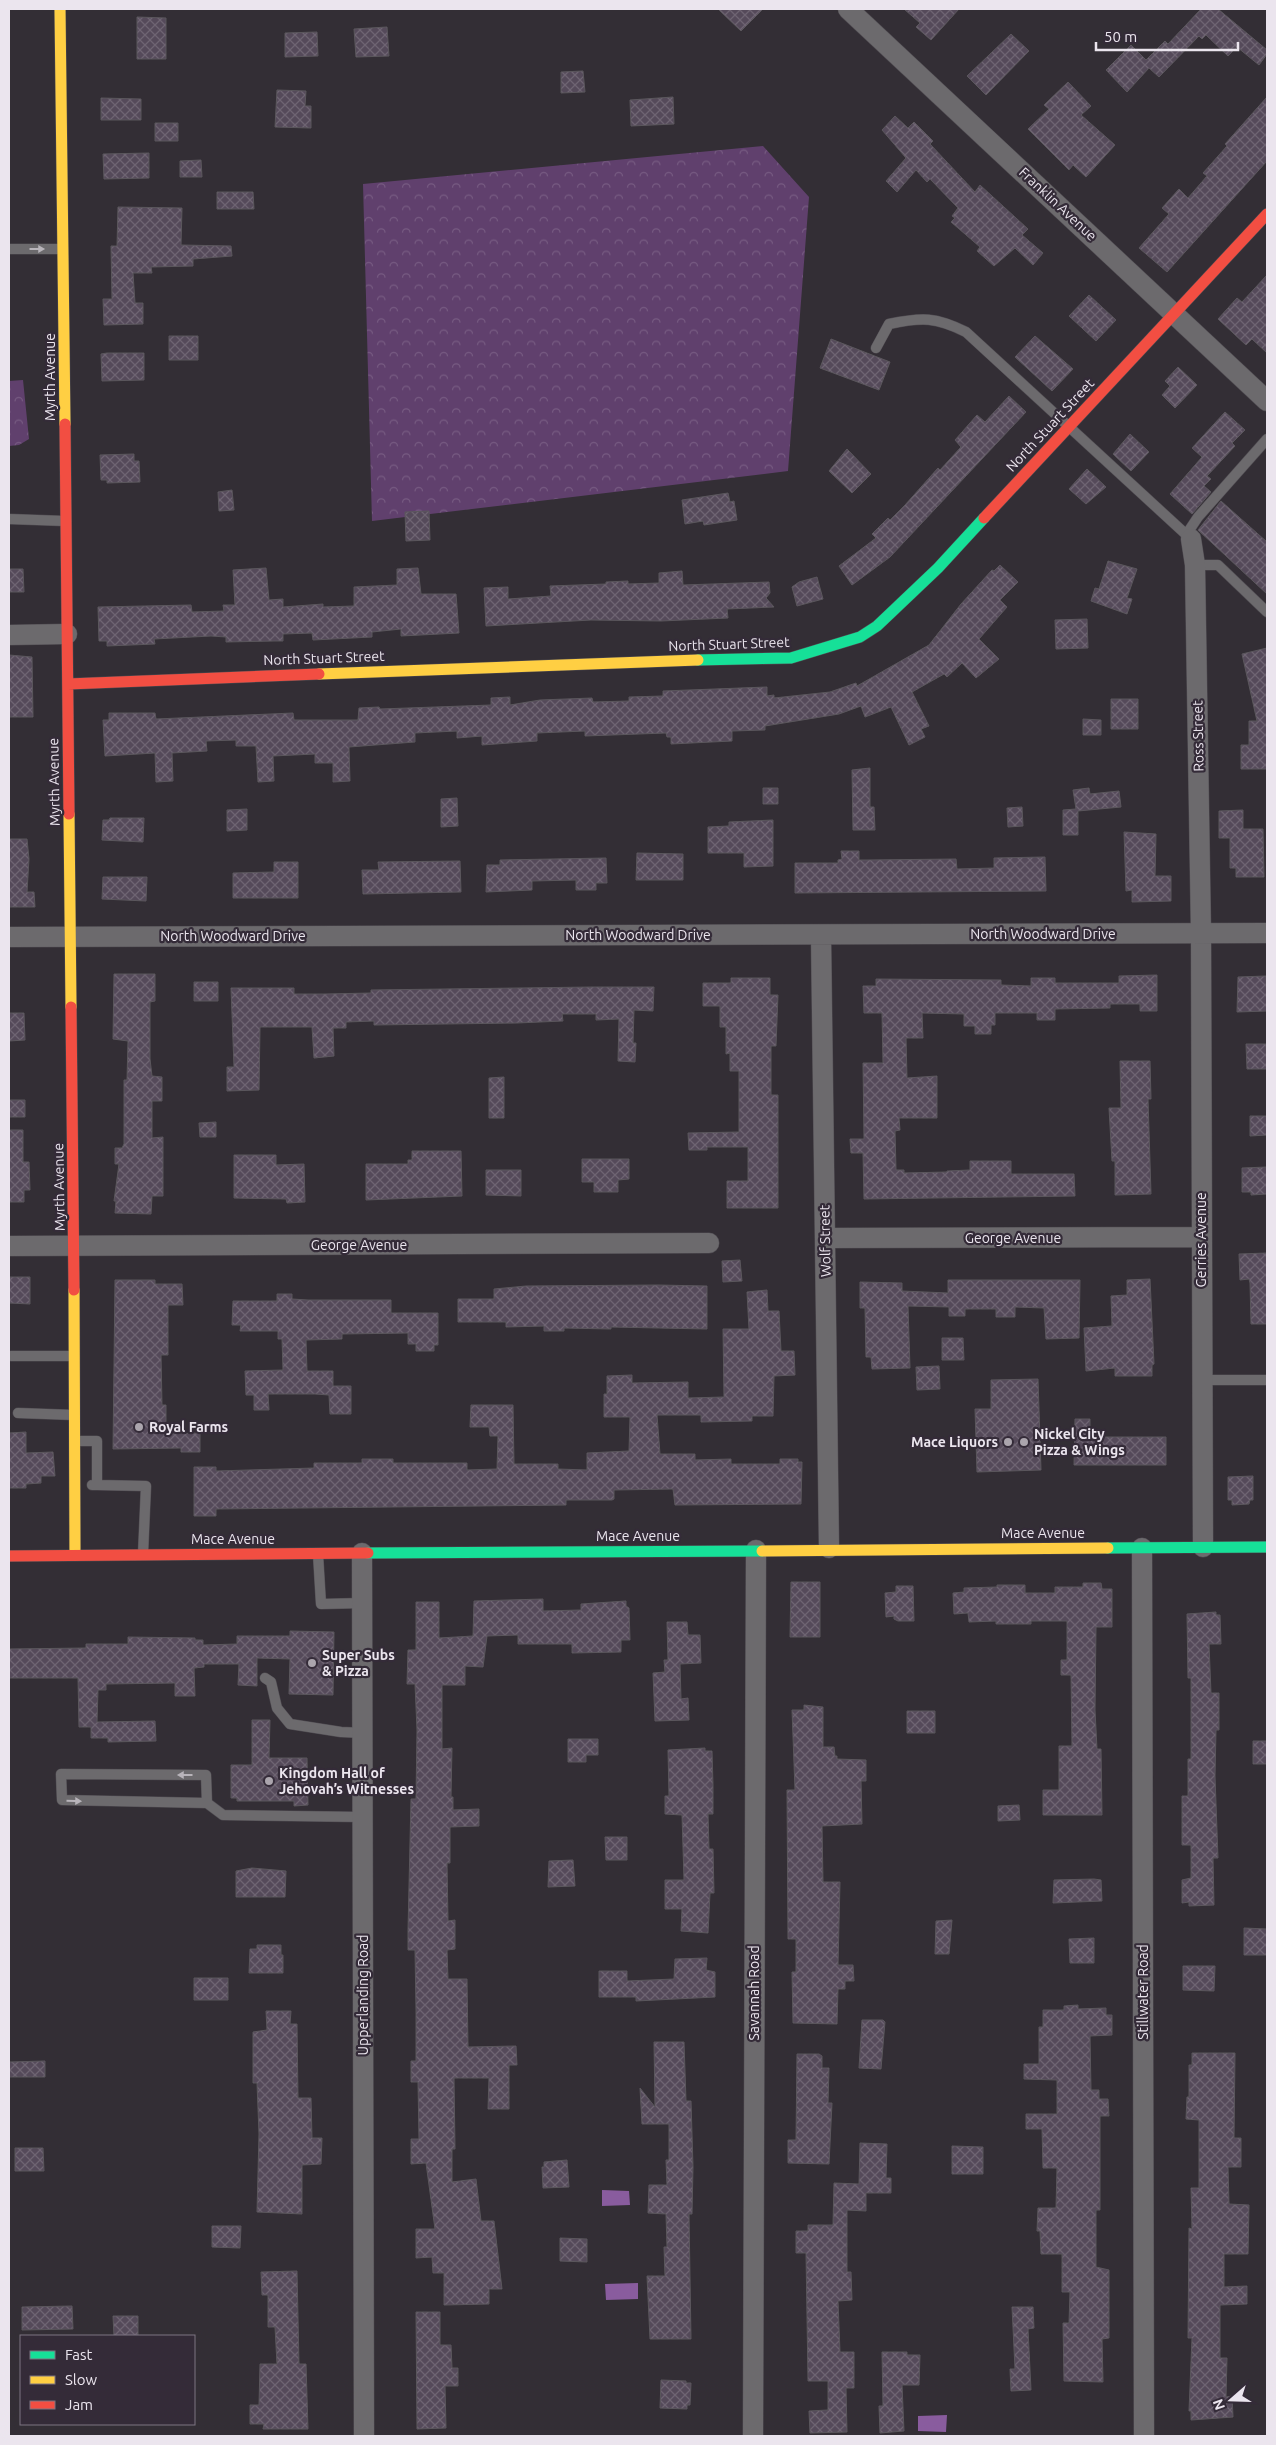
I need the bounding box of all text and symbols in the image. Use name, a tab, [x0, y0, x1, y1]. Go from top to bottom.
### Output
scale bar	[1096, 20, 1238, 52]
text: 50 m	[1104, 28, 1137, 45]
street label: Franklin Avenue	[1016, 164, 1100, 244]
one-way arrow	[29, 245, 45, 253]
street label: Myrth Avenue	[42, 333, 58, 421]
street label: North Stuart Street	[1003, 375, 1098, 475]
street label: North Stuart Street	[668, 634, 790, 654]
street label: North Stuart Street	[263, 648, 385, 668]
street label: Ross Street	[1189, 700, 1207, 772]
street label: Myrth Avenue	[45, 738, 63, 826]
street label: North Woodward Drive	[970, 926, 1116, 942]
street label: North Woodward Drive	[565, 927, 711, 943]
street label: North Woodward Drive	[160, 928, 306, 944]
street label: Myrth Avenue	[50, 1143, 68, 1231]
street label: Gerries Avenue	[1193, 1192, 1209, 1288]
street label: Wolf Street	[816, 1204, 834, 1277]
street label: George Avenue	[965, 1230, 1061, 1246]
street label: George Avenue	[311, 1237, 407, 1253]
place label: Royal Farms	[149, 1419, 229, 1435]
marker: Royal Farms	[133, 1421, 145, 1433]
place label: Nickel City Pizza & Wings	[1034, 1426, 1125, 1458]
place label: Mace Liquors	[911, 1434, 998, 1450]
marker: Mace Liquors	[1002, 1436, 1014, 1448]
marker: Nickel City Pizza & Wings	[1018, 1436, 1030, 1448]
street label: Mace Avenue	[1001, 1525, 1085, 1541]
street label: Mace Avenue	[596, 1528, 680, 1544]
street label: Mace Avenue	[191, 1531, 275, 1547]
place label: Super Subs & Pizza	[322, 1647, 395, 1679]
marker: Super Subs & Pizza	[306, 1657, 318, 1669]
place label: Kingdom Hall of Jehovah’s Witnesses	[279, 1765, 414, 1797]
one-way arrow	[177, 1771, 193, 1779]
marker: Kingdom Hall of Jehovah’s Witnesses	[263, 1775, 275, 1787]
one-way arrow	[67, 1797, 83, 1805]
street label: Upperlanding Road	[355, 1935, 371, 2055]
street label: Stillwater Road	[1135, 1944, 1151, 2040]
street label: Savannah Road	[746, 1945, 762, 2041]
legend	[20, 2335, 195, 2425]
text: Fast	[65, 2346, 93, 2363]
text: Slow	[65, 2371, 98, 2388]
north arrow	[1206, 2375, 1256, 2425]
text: Jam	[65, 2396, 93, 2413]
text: N	[1209, 2397, 1228, 2412]

